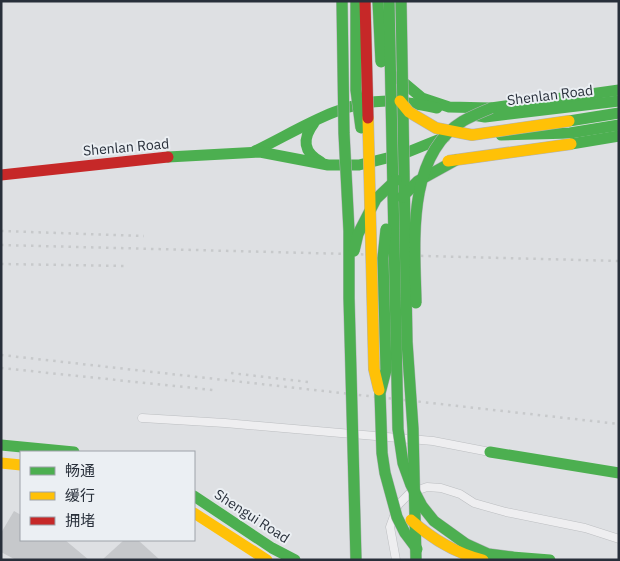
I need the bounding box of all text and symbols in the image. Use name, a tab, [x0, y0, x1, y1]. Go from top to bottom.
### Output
street label: Shenlan Road	[506, 81, 594, 109]
street label: Shenlan Road	[82, 134, 170, 160]
legend	[20, 451, 195, 541]
text: 畅通	[65, 461, 95, 480]
street label: Shengui Road	[211, 485, 293, 547]
text: 缓行	[65, 486, 95, 505]
text: 拥堵	[65, 511, 95, 530]

